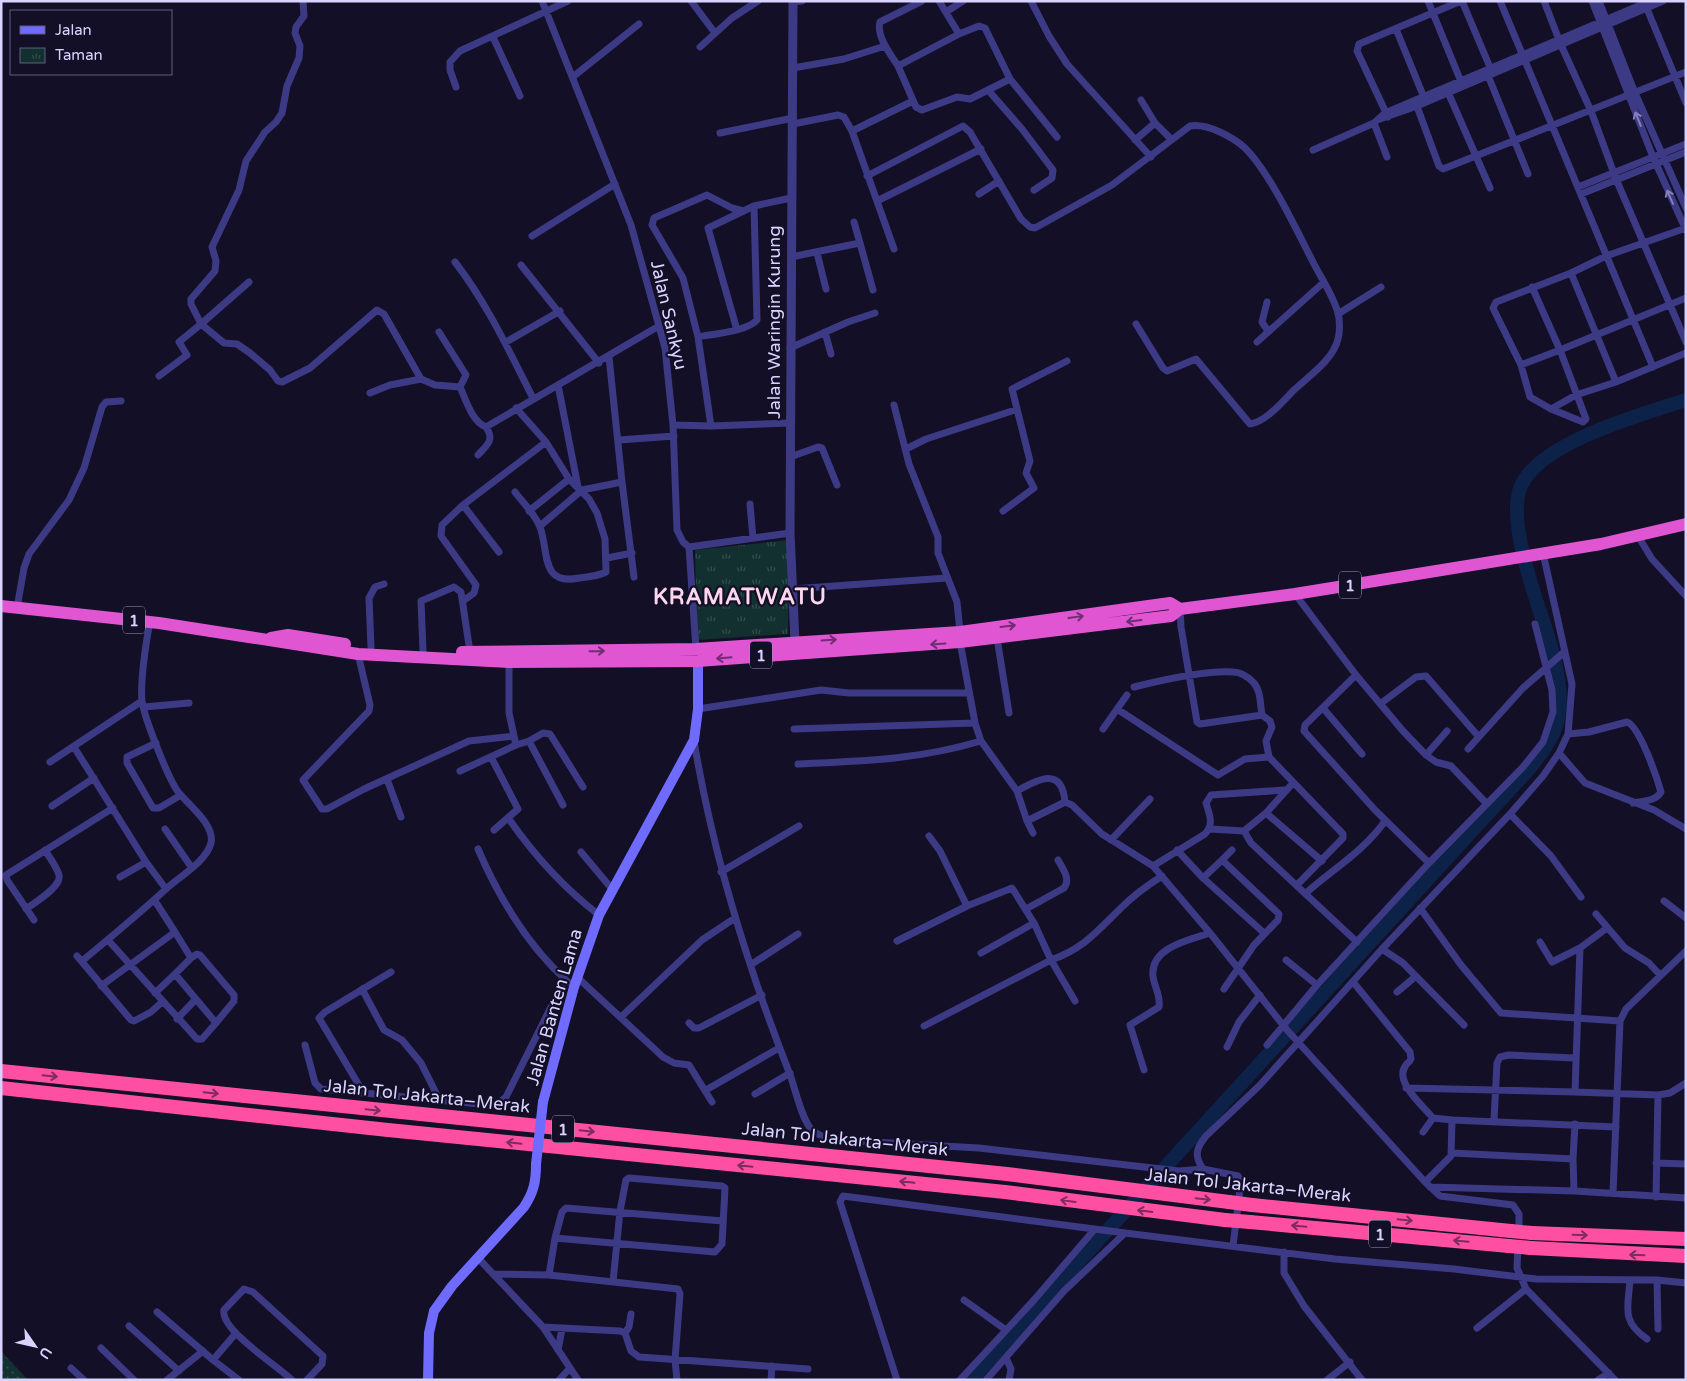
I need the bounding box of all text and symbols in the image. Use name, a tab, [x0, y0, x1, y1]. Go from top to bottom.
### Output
legend	[10, 10, 172, 75]
text: Jalan	[55, 21, 92, 39]
text: Taman	[55, 46, 103, 64]
one-way arrow	[1632, 112, 1642, 127]
one-way arrow	[1665, 190, 1675, 205]
street label: Jalan Waringin Kurung	[763, 225, 785, 419]
street label: Jalan Sankyu	[646, 258, 692, 372]
road number: 1	[1339, 572, 1361, 598]
district label: KRAMATWATU	[653, 584, 827, 610]
road number: 1	[123, 606, 145, 634]
one-way arrow	[1068, 611, 1084, 621]
one-way arrow	[1127, 616, 1143, 626]
one-way arrow	[1000, 621, 1016, 631]
one-way arrow	[821, 635, 837, 645]
one-way arrow	[931, 639, 947, 648]
road number: 1	[750, 642, 772, 668]
one-way arrow	[589, 646, 605, 655]
one-way arrow	[716, 654, 732, 663]
street label: Jalan Banten Lama	[521, 926, 587, 1088]
one-way arrow	[41, 1071, 57, 1081]
street label: Jalan Tol Jakarta–Merak	[323, 1074, 531, 1118]
one-way arrow	[203, 1088, 219, 1098]
one-way arrow	[365, 1105, 381, 1115]
road number: 1	[552, 1116, 574, 1142]
street label: Jalan Tol Jakarta–Merak	[741, 1117, 949, 1161]
one-way arrow	[579, 1127, 595, 1136]
one-way arrow	[506, 1138, 522, 1147]
one-way arrow	[738, 1161, 754, 1171]
street label: Jalan Tol Jakarta–Merak	[1144, 1163, 1352, 1207]
one-way arrow	[899, 1177, 915, 1187]
one-way arrow	[1195, 1194, 1211, 1204]
one-way arrow	[1061, 1196, 1077, 1206]
one-way arrow	[1137, 1206, 1153, 1216]
one-way arrow	[1397, 1215, 1413, 1225]
road number: 1	[1369, 1220, 1391, 1248]
one-way arrow	[1291, 1222, 1307, 1231]
one-way arrow	[1572, 1230, 1588, 1239]
one-way arrow	[1453, 1237, 1469, 1246]
one-way arrow	[1629, 1250, 1645, 1259]
north arrow	[10, 1321, 60, 1371]
text: U	[35, 1344, 55, 1362]

